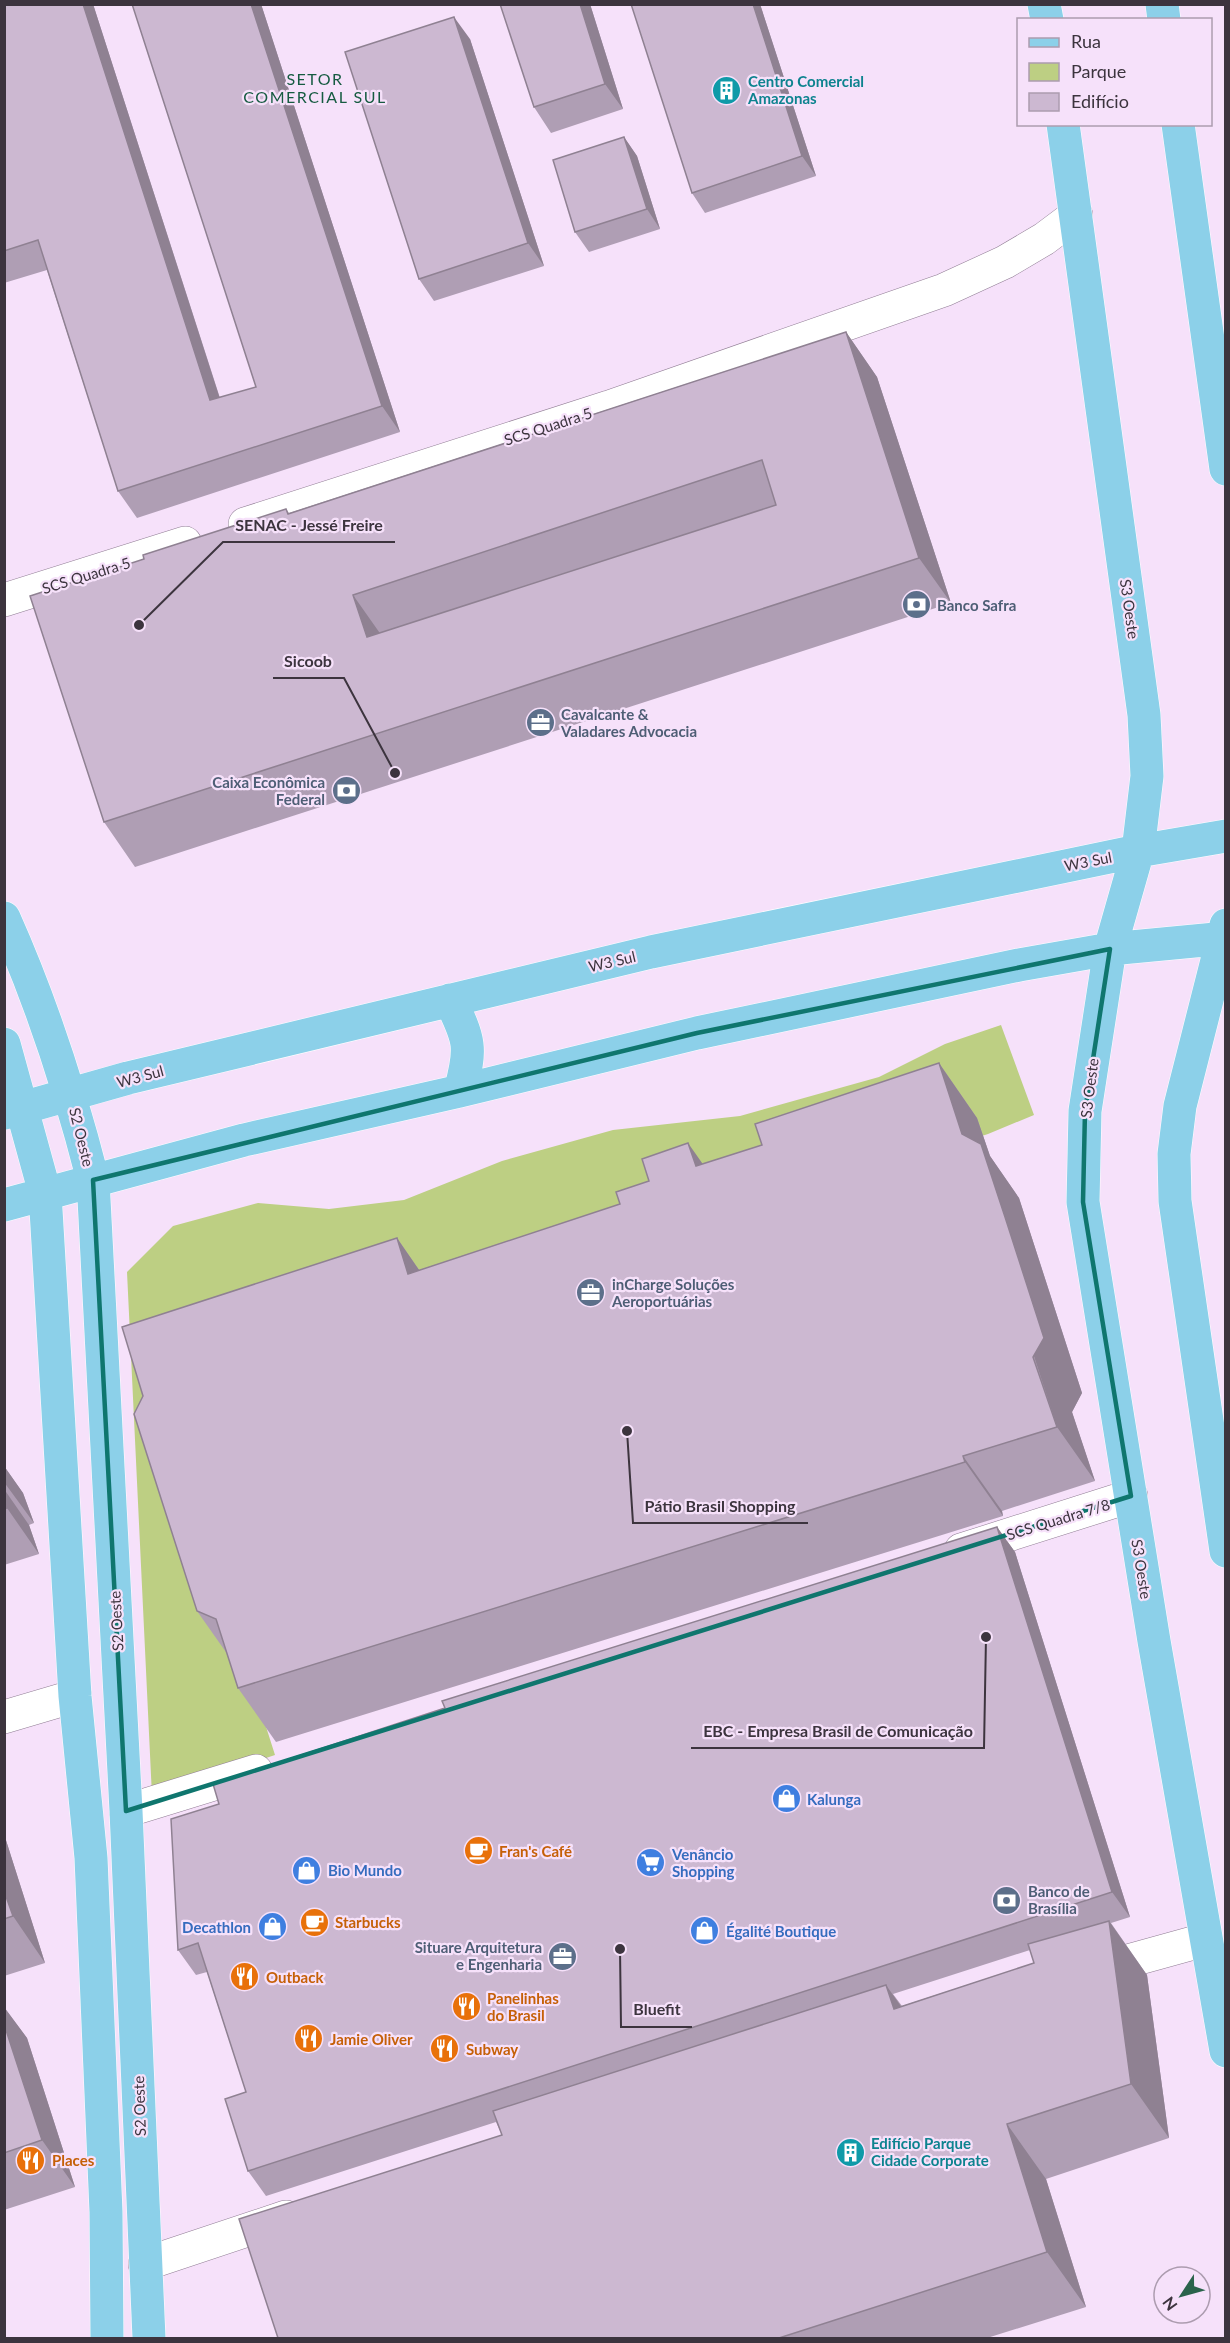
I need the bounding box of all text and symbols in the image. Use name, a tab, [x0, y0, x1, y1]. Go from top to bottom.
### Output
legend	[1017, 18, 1212, 126]
text: Rua	[1071, 30, 1101, 52]
text: Parque	[1071, 60, 1126, 82]
district label: SETOR COMERCIAL SUL	[243, 69, 387, 106]
place label: Centro Comercial Amazonas	[747, 72, 864, 107]
building icon: Centro Comercial Amazonas	[711, 74, 743, 106]
text: Edifício	[1071, 90, 1129, 112]
street label: SCS Quadra 5	[502, 403, 594, 449]
callout: SENAC - Jessé Freire	[223, 508, 395, 542]
text: SENAC - Jessé Freire	[235, 515, 383, 534]
street label: SCS Quadra 5	[40, 553, 132, 597]
street label: S3 Oeste	[1117, 578, 1143, 640]
bank icon: Banco Safra	[900, 589, 932, 621]
place label: Banco Safra	[937, 596, 1016, 614]
callout: Sicoob	[273, 644, 344, 678]
text: Sicoob	[284, 651, 332, 670]
place label: Cavalcante & Valadares Advocacia	[560, 705, 697, 740]
office icon: Cavalcante & Valadares Advocacia	[524, 707, 556, 739]
place label: Caixa Econômica Federal	[212, 773, 325, 808]
bank icon: Caixa Econômica Federal	[330, 775, 362, 807]
street label: W3 Sul	[1063, 848, 1113, 874]
street label: W3 Sul	[587, 947, 637, 975]
street label: S3 Oeste	[1076, 1057, 1102, 1119]
street label: W3 Sul	[115, 1061, 165, 1091]
street label: S2 Oeste	[66, 1106, 98, 1168]
place label: inCharge Soluções Aeroportuárias	[611, 1275, 735, 1310]
office icon: inCharge Soluções Aeroportuárias	[575, 1277, 607, 1309]
callout: Pátio Brasil Shopping	[633, 1489, 808, 1523]
street label: SCS Quadra 7/8	[1004, 1495, 1112, 1543]
text: Pátio Brasil Shopping	[645, 1496, 796, 1515]
street label: S3 Oeste	[1128, 1538, 1156, 1600]
street label: S2 Oeste	[105, 1590, 127, 1652]
callout: EBC - Empresa Brasil de Comunicação	[691, 1714, 984, 1748]
text: EBC - Empresa Brasil de Comunicação	[703, 1721, 973, 1740]
shop icon: Kalunga	[770, 1783, 802, 1815]
place label: Kalunga	[807, 1790, 861, 1808]
cafe icon: Fran's Café	[462, 1835, 494, 1867]
place label: Fran's Café	[499, 1842, 572, 1860]
place label: Venâncio Shopping	[671, 1845, 735, 1880]
supermarket icon: Venâncio Shopping	[635, 1847, 667, 1879]
shop icon: Bio Mundo	[291, 1854, 323, 1886]
place label: Bio Mundo	[328, 1861, 402, 1879]
place label: Banco de Brasília	[1028, 1882, 1090, 1917]
bank icon: Banco de Brasília	[991, 1884, 1023, 1916]
cafe icon: Starbucks	[298, 1906, 330, 1938]
shop icon: Decathlon	[256, 1911, 288, 1943]
place label: Starbucks	[335, 1913, 401, 1931]
shop icon: Égalité Boutique	[689, 1915, 721, 1947]
place label: Decathlon	[182, 1918, 251, 1936]
place label: Égalité Boutique	[726, 1922, 836, 1940]
place label: Situare Arquitetura e Engenharia	[415, 1938, 542, 1973]
office icon: Situare Arquitetura e Engenharia	[547, 1940, 579, 1972]
restaurant icon: Outback	[229, 1961, 261, 1993]
place label: Outback	[266, 1968, 324, 1986]
place label: Panelinhas do Brasil	[487, 1989, 559, 2024]
restaurant icon: Panelinhas do Brasil	[450, 1991, 482, 2023]
callout: Bluefit	[621, 1993, 692, 2027]
text: Bluefit	[633, 1999, 681, 2018]
restaurant icon: Jamie Oliver	[293, 2023, 325, 2055]
place label: Jamie Oliver	[330, 2030, 413, 2048]
restaurant icon: Subway	[429, 2033, 461, 2065]
place label: Subway	[466, 2040, 518, 2058]
street label: S2 Oeste	[129, 2075, 149, 2136]
place label: Edifício Parque Cidade Corporate	[871, 2134, 989, 2169]
building icon: Edifício Parque Cidade Corporate	[834, 2136, 866, 2168]
restaurant icon: Places	[15, 2144, 47, 2176]
place label: Places	[52, 2151, 95, 2169]
north arrow	[1152, 2265, 1212, 2325]
text: N	[1158, 2294, 1181, 2315]

